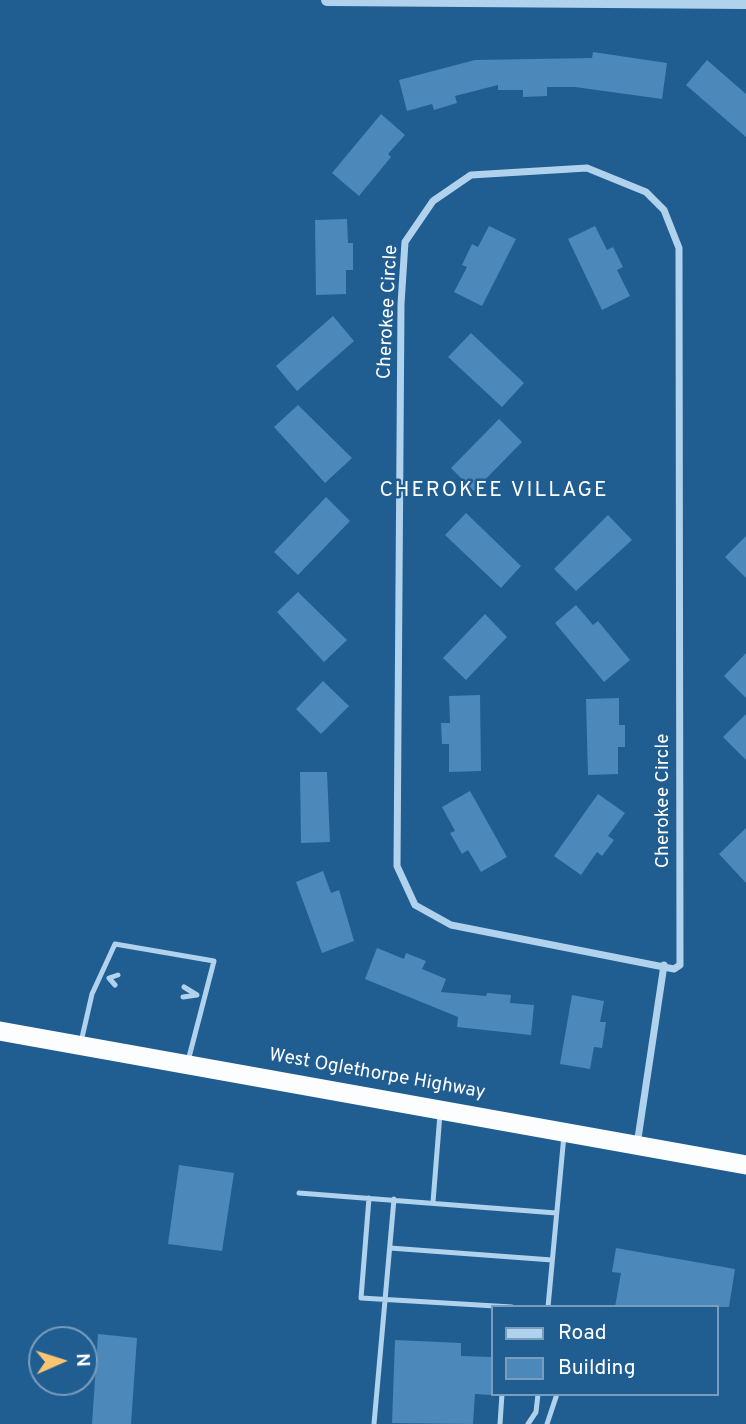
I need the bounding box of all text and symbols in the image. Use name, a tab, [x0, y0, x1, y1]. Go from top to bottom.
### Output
street label: Cherokee Circle	[374, 244, 404, 380]
district label: CHEROKEE VILLAGE	[381, 479, 607, 505]
street label: Cherokee Circle	[653, 734, 675, 868]
street label: West Oglethorpe Highway	[267, 1045, 487, 1105]
legend	[490, 1305, 718, 1396]
text: Road	[558, 1320, 607, 1347]
north arrow	[28, 1326, 98, 1396]
text: N	[70, 1353, 94, 1367]
text: Building	[558, 1355, 636, 1382]

